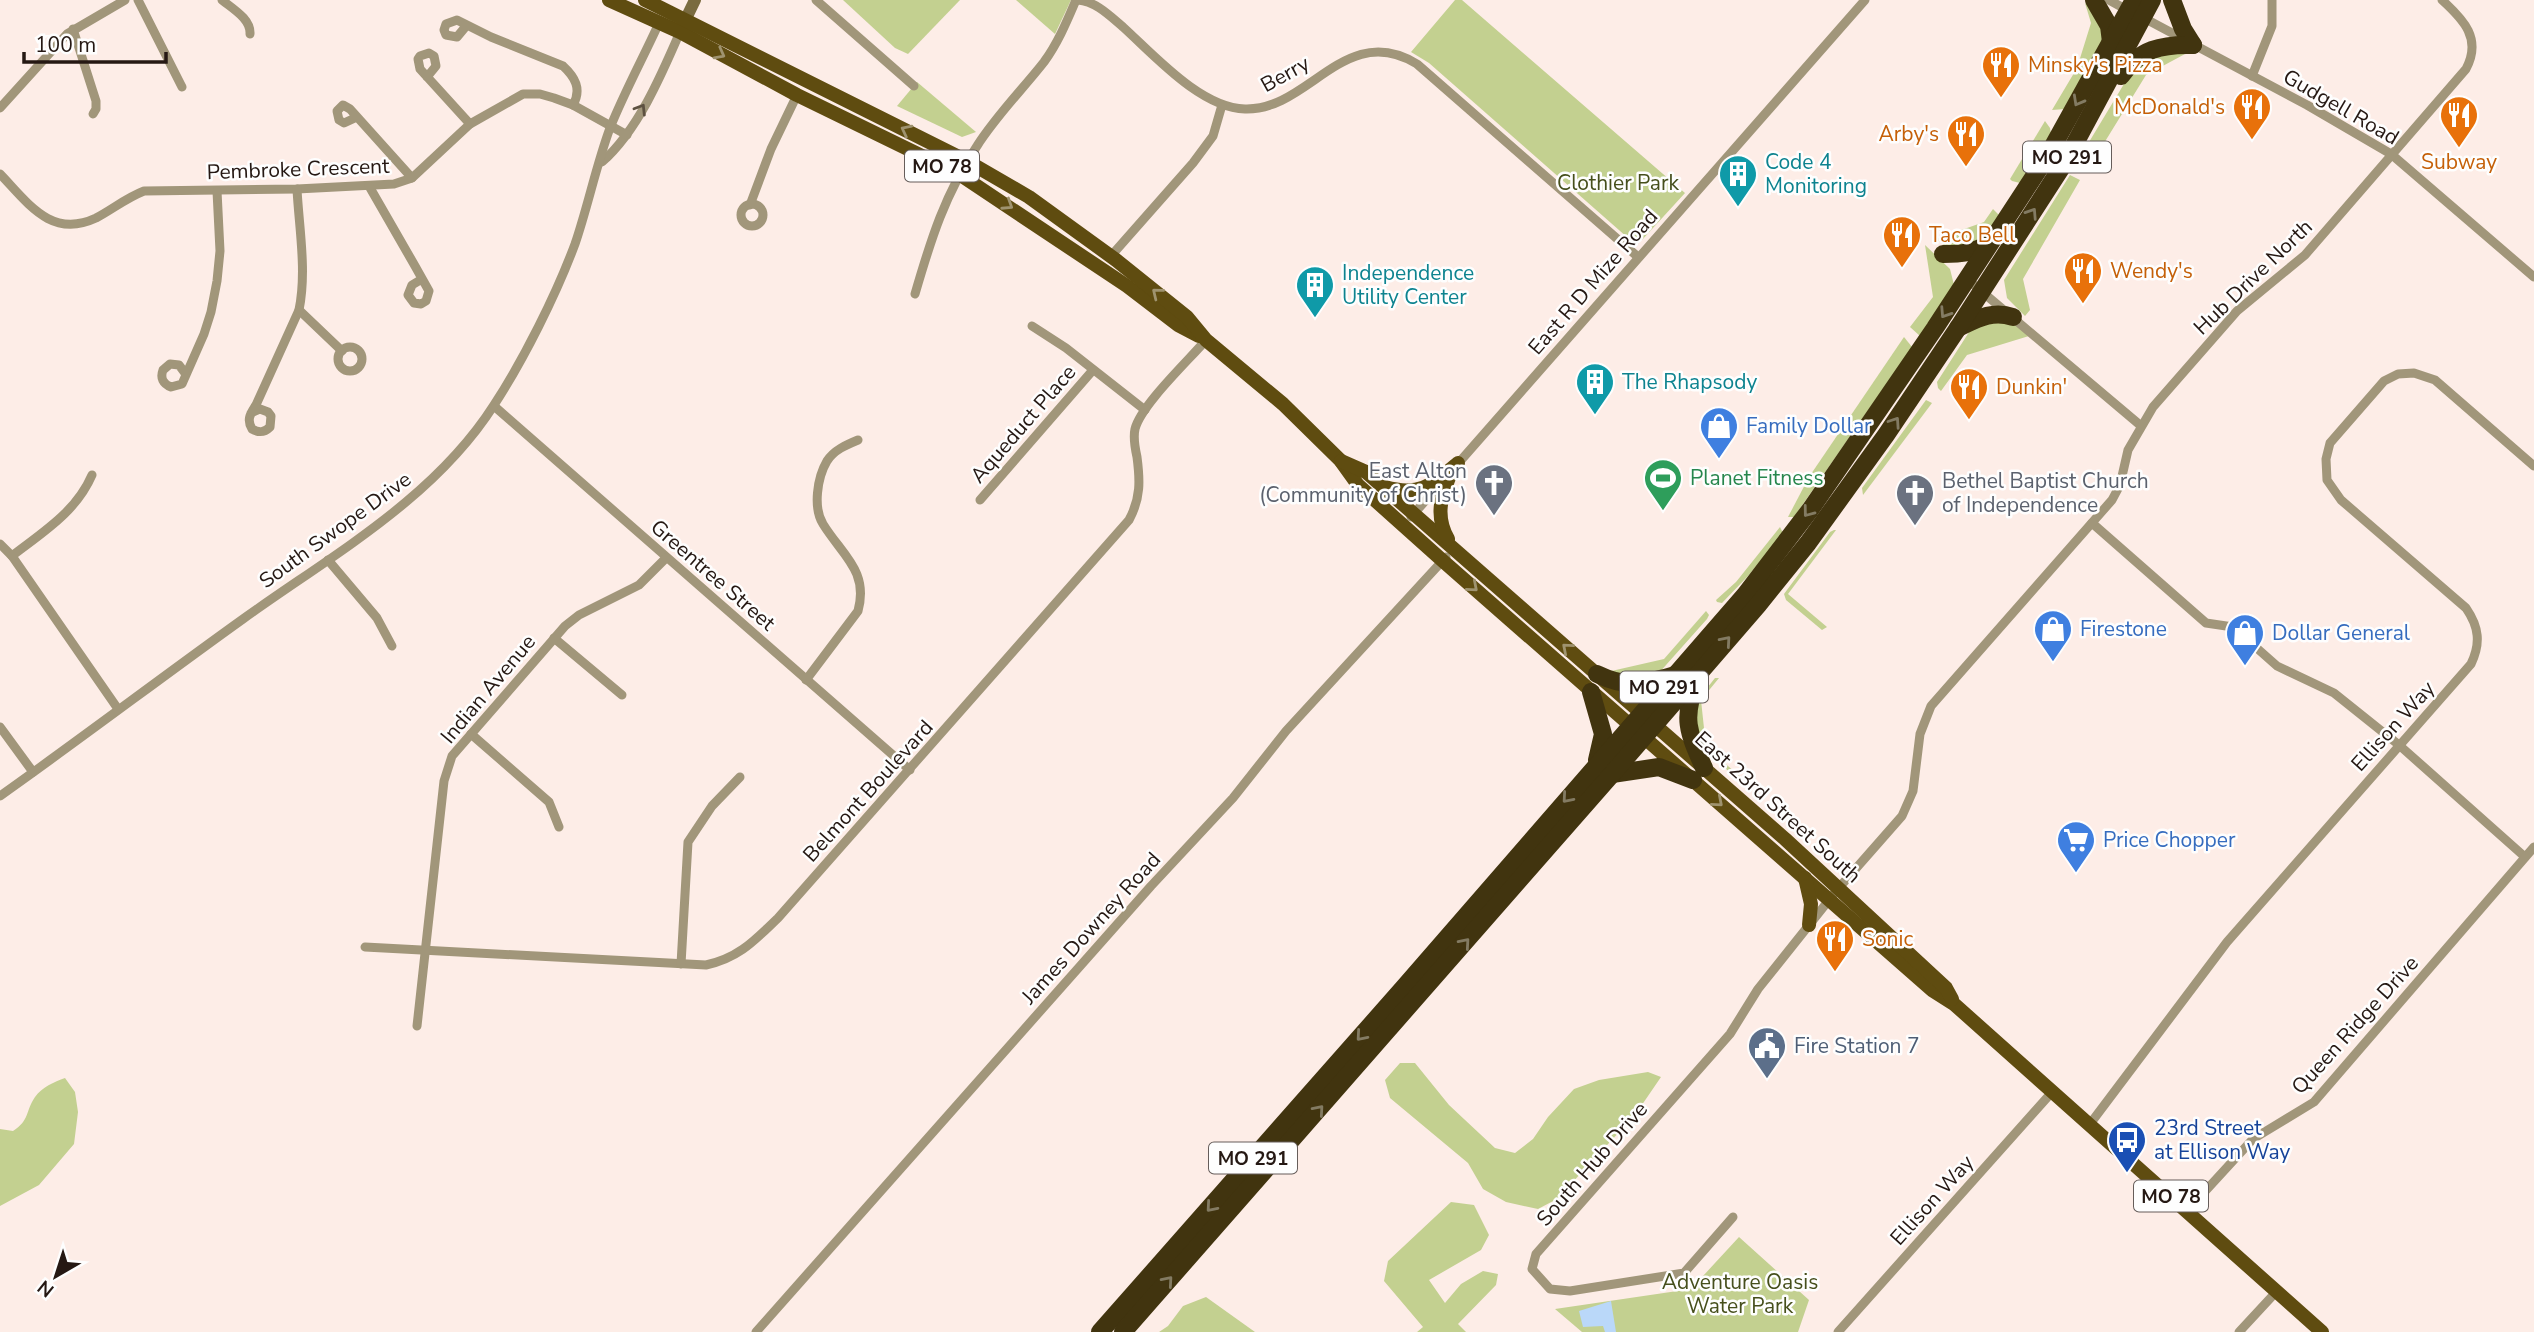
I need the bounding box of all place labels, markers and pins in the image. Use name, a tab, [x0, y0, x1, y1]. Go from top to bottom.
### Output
restaurant icon: Minsky's Pizza	[1980, 44, 2022, 99]
place label: Minsky's Pizza	[2028, 51, 2163, 79]
restaurant icon: McDonald's	[2231, 86, 2273, 141]
place label: McDonald's	[2114, 93, 2225, 121]
restaurant icon: Subway	[2438, 94, 2480, 149]
restaurant icon: Arby's	[1945, 113, 1987, 168]
place label: Arby's	[1879, 120, 1939, 148]
place label: Code 4 Monitoring	[1765, 148, 1867, 200]
place label: Subway	[2421, 148, 2497, 176]
building icon: Code 4 Monitoring	[1717, 153, 1759, 208]
restaurant icon: Taco Bell	[1881, 214, 1923, 269]
place label: Taco Bell	[1929, 221, 2016, 249]
restaurant icon: Wendy's	[2062, 250, 2104, 305]
place label: Wendy's	[2110, 257, 2193, 285]
place label: Independence Utility Center	[1342, 259, 1474, 311]
building icon: Independence Utility Center	[1294, 264, 1336, 319]
building icon: The Rhapsody	[1574, 361, 1616, 416]
restaurant icon: Dunkin'	[1948, 366, 1990, 421]
place label: The Rhapsody	[1622, 368, 1758, 396]
place label: Dunkin'	[1996, 373, 2067, 401]
shop icon: Family Dollar	[1698, 405, 1740, 460]
place label: Family Dollar	[1746, 412, 1872, 440]
place label: East Alton (Community of Christ)	[1259, 457, 1467, 509]
sports icon: Planet Fitness	[1642, 457, 1684, 512]
church icon: East Alton (Community of Christ)	[1473, 462, 1515, 517]
place label: Planet Fitness	[1690, 464, 1824, 492]
place label: Bethel Baptist Church of Independence	[1942, 467, 2149, 519]
church icon: Bethel Baptist Church of Independence	[1894, 472, 1936, 527]
shop icon: Firestone	[2032, 608, 2074, 663]
shop icon: Dollar General	[2224, 612, 2266, 667]
place label: Firestone	[2080, 615, 2167, 643]
place label: Dollar General	[2272, 619, 2411, 647]
supermarket icon: Price Chopper	[2055, 819, 2097, 874]
place label: Price Chopper	[2103, 826, 2236, 854]
restaurant icon: Sonic	[1814, 918, 1856, 973]
place label: Sonic	[1862, 925, 1913, 953]
public building icon: Fire Station 7	[1746, 1025, 1788, 1080]
place label: Fire Station 7	[1794, 1032, 1920, 1060]
place label: 23rd Street at Ellison Way	[2154, 1114, 2290, 1166]
bus stop icon: 23rd Street at Ellison Way	[2106, 1119, 2148, 1174]

